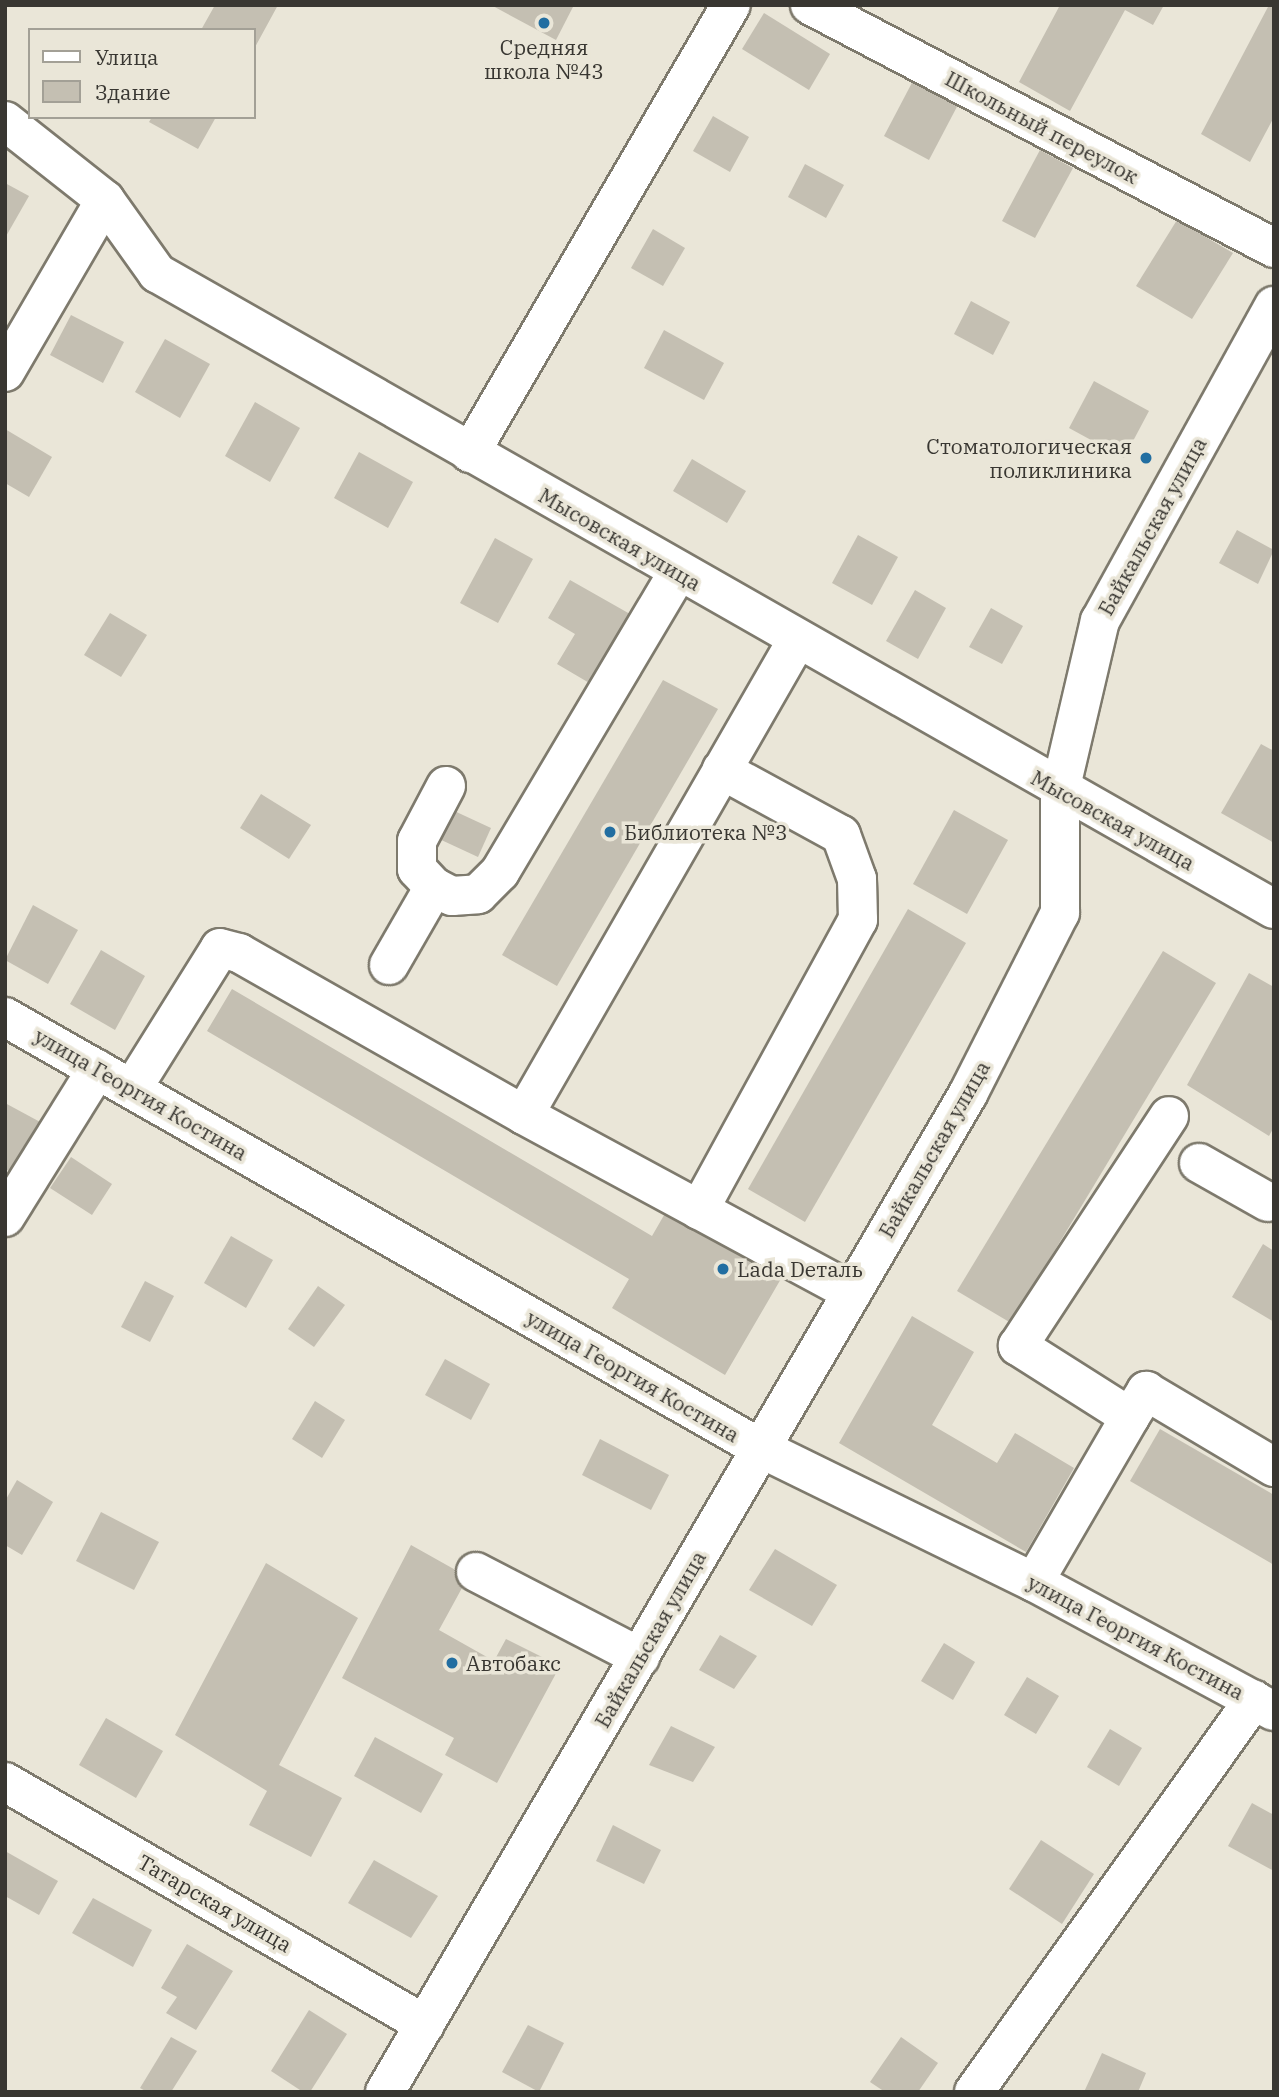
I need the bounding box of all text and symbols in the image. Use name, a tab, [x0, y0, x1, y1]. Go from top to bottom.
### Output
marker: Средняя школа №43	[536, 15, 552, 31]
legend	[28, 28, 256, 119]
place label: Средняя школа №43	[484, 34, 604, 84]
text: Улица	[95, 43, 159, 71]
street label: Школьный переулок	[941, 65, 1143, 189]
text: Здание	[95, 78, 170, 106]
street label: Байкальская улица	[1092, 432, 1212, 620]
place label: Стоматологическая поликлиника	[926, 433, 1132, 483]
marker: Стоматологическая поликлиника	[1138, 450, 1154, 466]
street label: Мысовская улица	[534, 482, 706, 596]
street label: Мысовская улица	[1027, 765, 1199, 875]
place label: Библиотека №3	[624, 819, 787, 845]
marker: Библиотека №3	[602, 824, 618, 840]
street label: улица Георгия Костина	[30, 1023, 252, 1165]
street label: Байкальская улица	[873, 1056, 995, 1242]
place label: Lada Dеталь	[737, 1256, 863, 1282]
marker: Lada Dеталь	[715, 1261, 731, 1277]
street label: улица Георгия Костина	[522, 1305, 744, 1447]
street label: Байкальская улица	[589, 1546, 711, 1732]
street label: улица Георгия Костина	[1023, 1569, 1249, 1705]
place label: Автобакс	[466, 1650, 561, 1676]
marker: Автобакс	[444, 1655, 460, 1671]
street label: Татарская улица	[134, 1849, 296, 1957]

